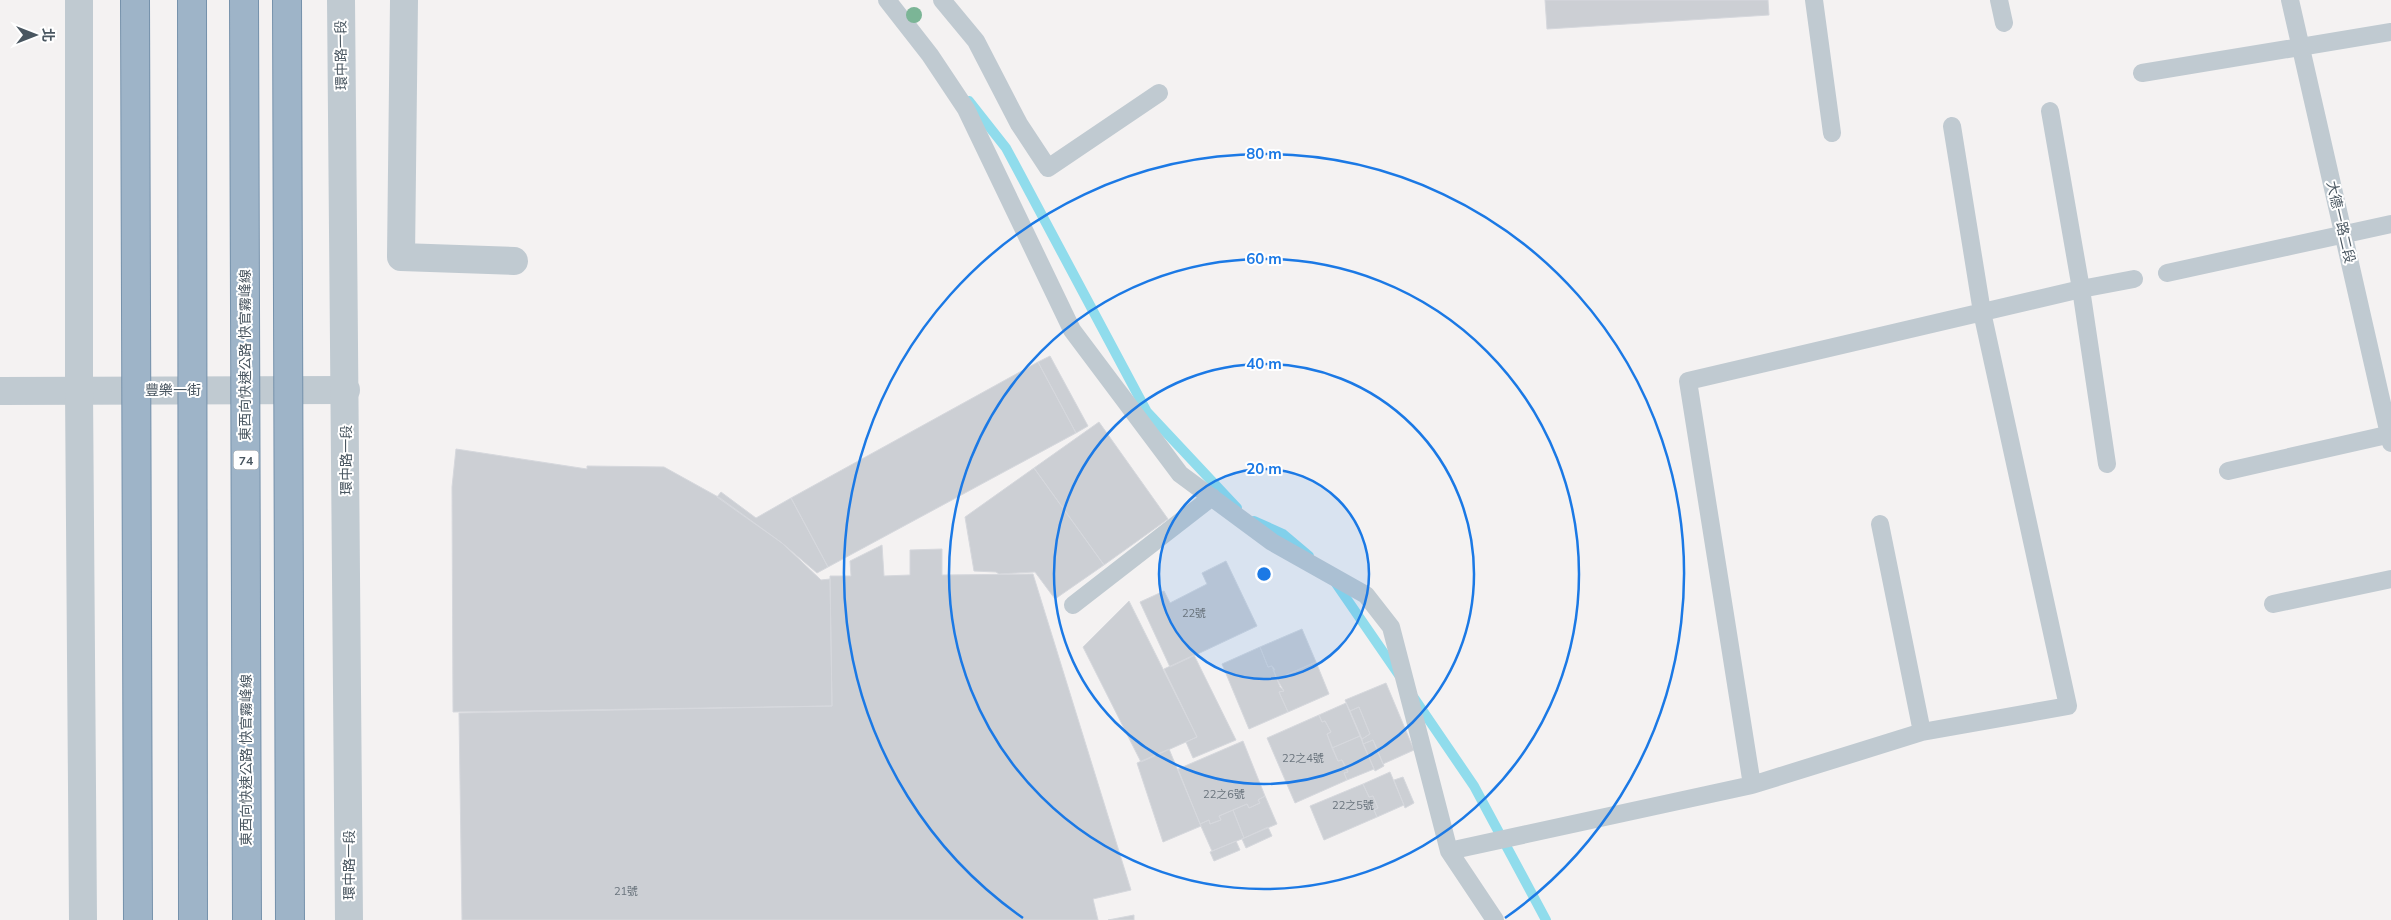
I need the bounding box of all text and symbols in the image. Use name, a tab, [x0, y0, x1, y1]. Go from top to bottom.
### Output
north arrow	[10, 10, 60, 60]
street label: 環中路一段	[331, 20, 351, 90]
text: 北	[39, 28, 57, 42]
text: 80 m	[1246, 144, 1282, 163]
street label: 大德一路二段	[2323, 179, 2359, 265]
text: 60 m	[1246, 249, 1282, 268]
street label: 東西向快速公路 快官霧峰線	[236, 269, 254, 441]
text: 40 m	[1246, 354, 1282, 373]
street label: 豐樂一街	[145, 381, 201, 399]
street label: 環中路一段	[337, 425, 355, 495]
road number: 74	[234, 450, 258, 470]
text: 20 m	[1246, 459, 1282, 478]
centre of rings	[1255, 565, 1273, 583]
house number: 22號	[1182, 606, 1206, 620]
street label: 東西向快速公路 快官霧峰線	[237, 674, 255, 846]
house number: 22之4號	[1282, 751, 1324, 765]
house number: 22之6號	[1203, 787, 1245, 801]
house number: 22之5號	[1332, 798, 1374, 812]
street label: 環中路一段	[340, 830, 358, 900]
house number: 21號	[614, 884, 638, 898]

